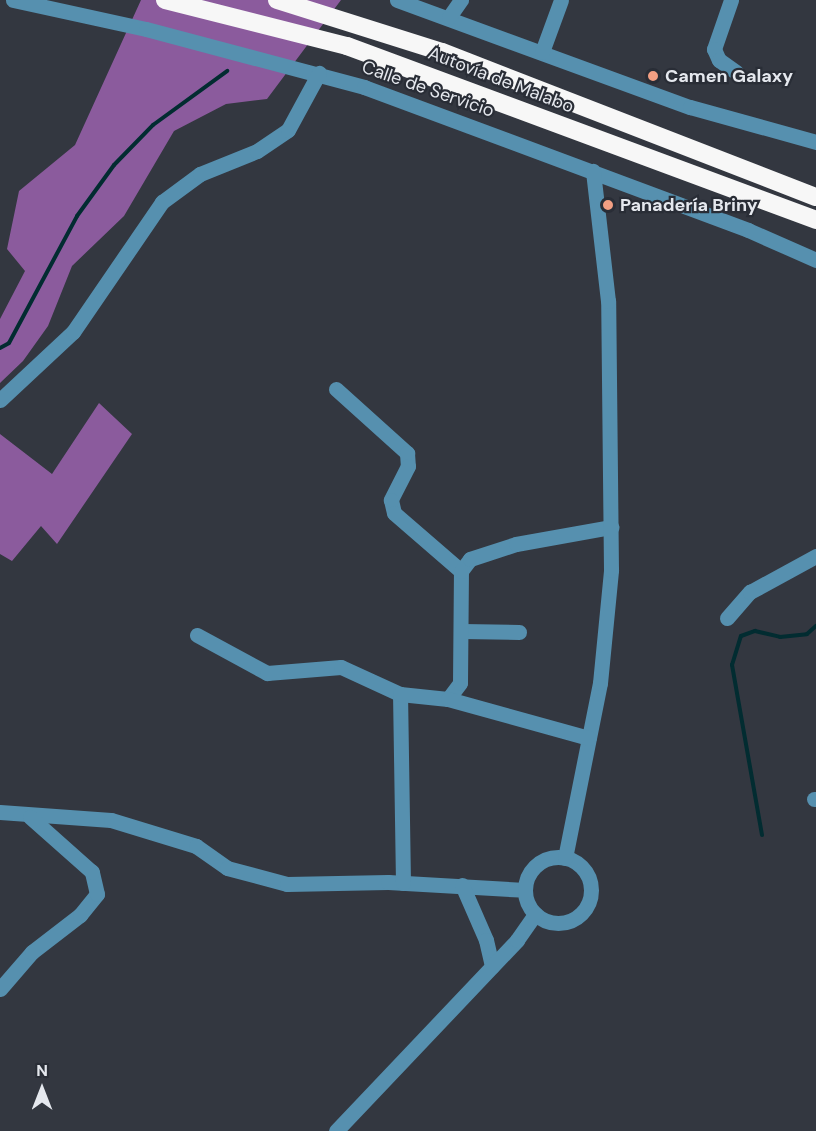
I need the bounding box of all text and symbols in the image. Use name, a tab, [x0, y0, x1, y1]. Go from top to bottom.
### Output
street label: Autovía de Malabo	[425, 42, 577, 118]
street label: Calle de Servicio	[359, 56, 497, 122]
place label: Camen Galaxy	[665, 65, 793, 87]
marker: Camen Galaxy	[646, 69, 660, 83]
place label: Panadería Briny	[620, 194, 758, 216]
marker: Panadería Briny	[601, 198, 615, 212]
north arrow	[12, 1059, 72, 1119]
text: N	[36, 1060, 48, 1081]

